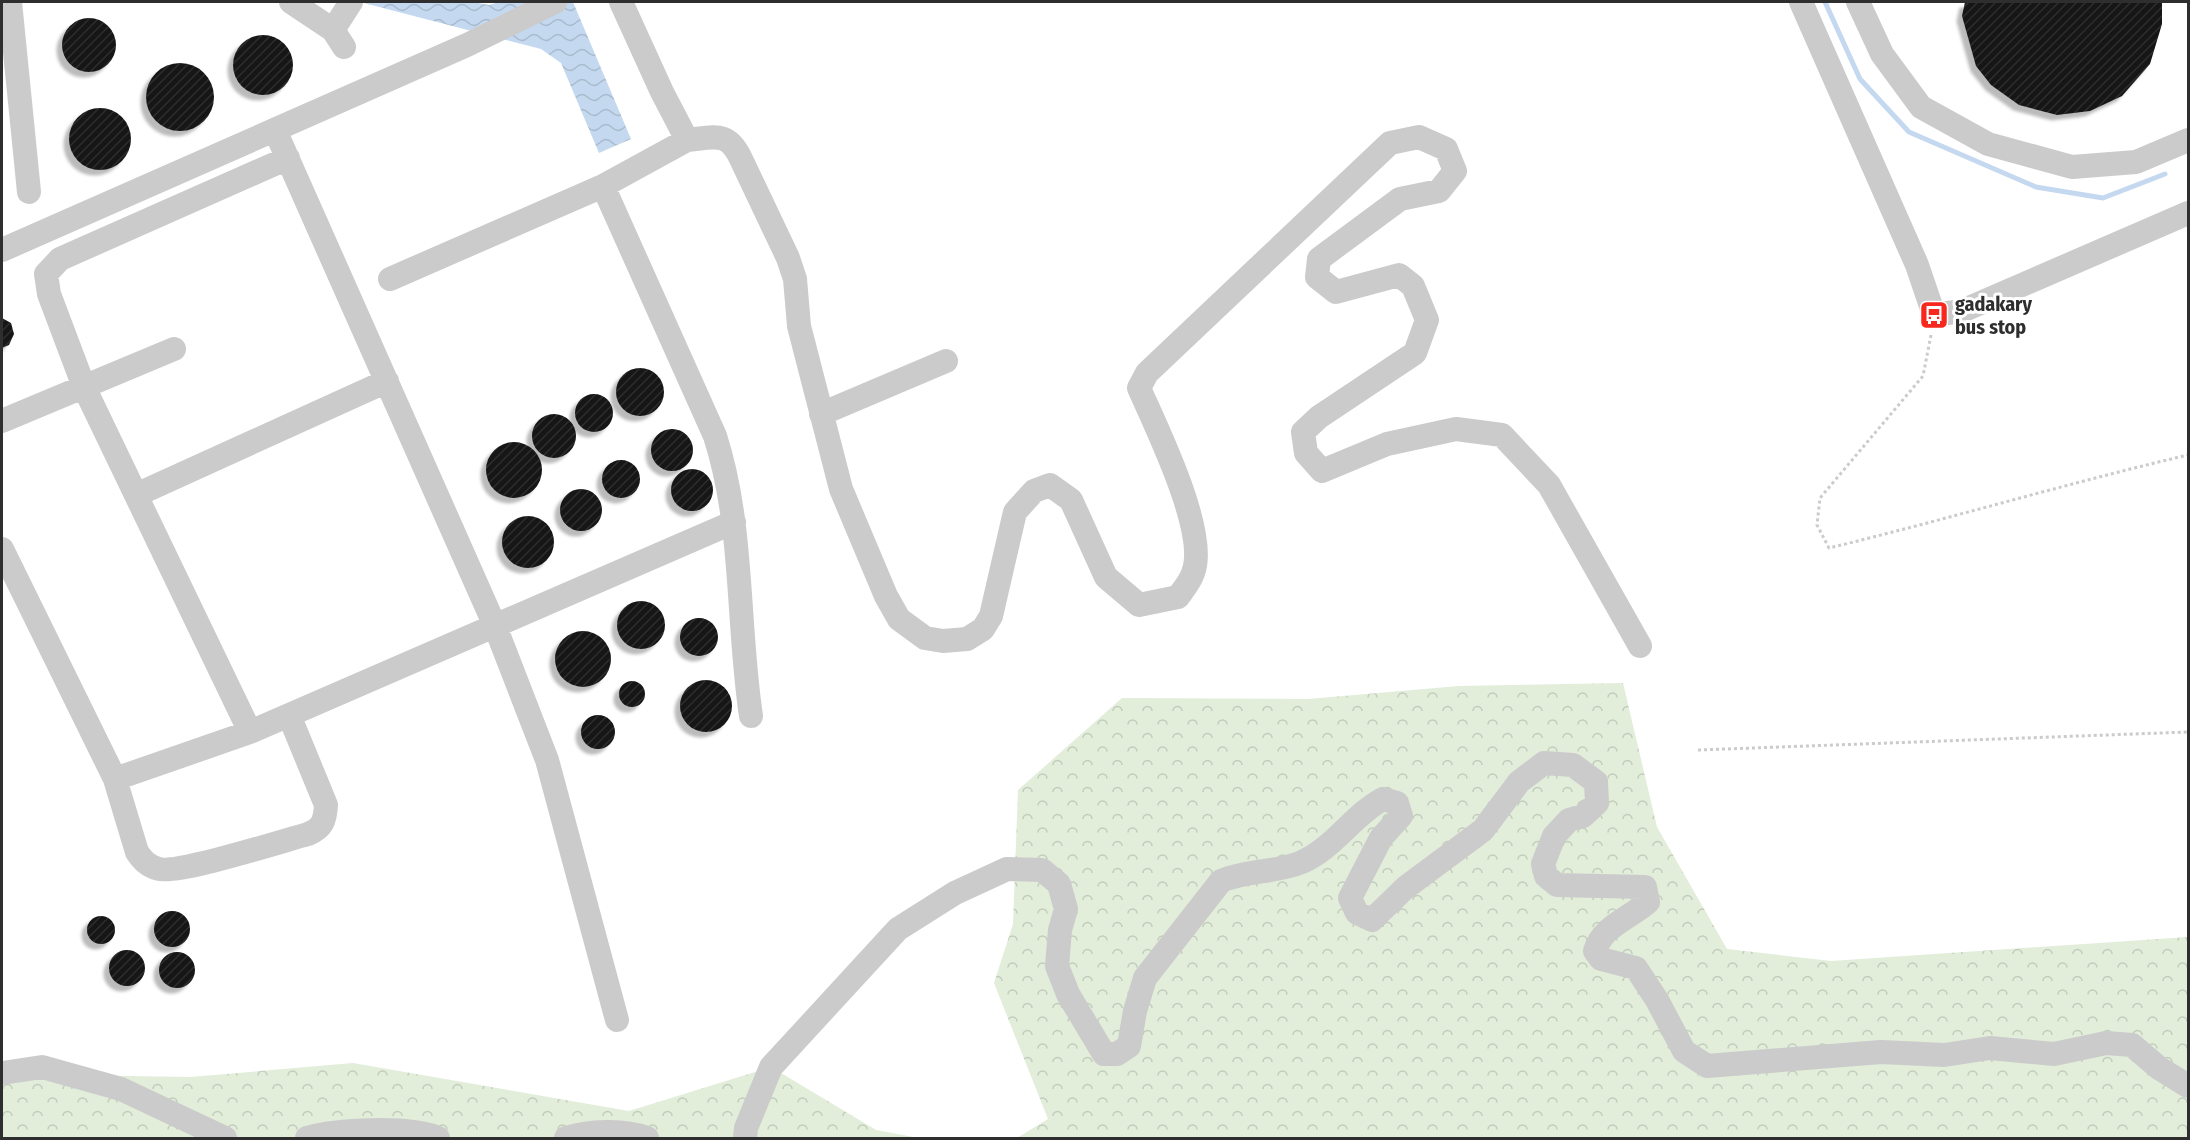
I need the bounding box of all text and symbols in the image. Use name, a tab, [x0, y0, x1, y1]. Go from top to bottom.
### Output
place label: gadakary bus stop	[1955, 292, 2032, 339]
bus stop icon: gadakary bus stop	[1918, 299, 1950, 331]

